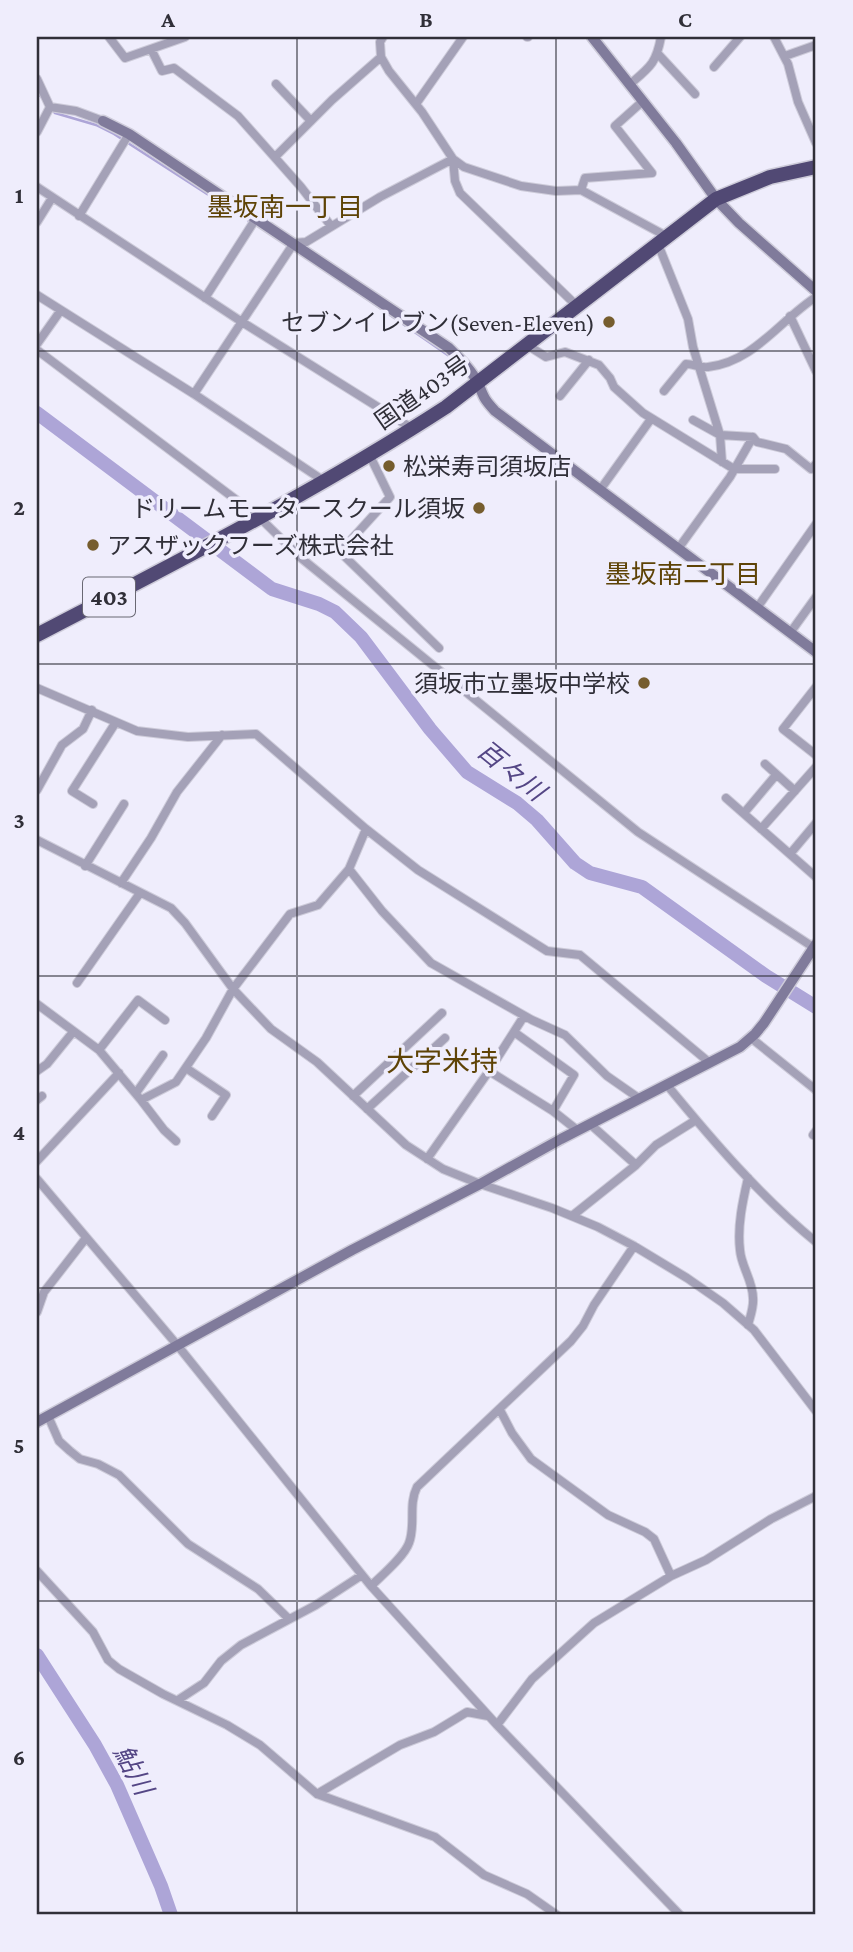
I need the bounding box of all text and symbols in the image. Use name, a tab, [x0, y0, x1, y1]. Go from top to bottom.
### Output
text: A	[160, 6, 175, 32]
text: B	[419, 6, 433, 32]
text: C	[678, 6, 692, 32]
text: 1	[15, 182, 24, 208]
district label: 墨坂南一丁目	[207, 193, 363, 222]
place label: セブンイレブン(Seven-Eleven)	[281, 309, 595, 337]
marker: セブンイレブン(Seven-Eleven)	[601, 314, 617, 330]
street label: 国道403号	[370, 350, 474, 434]
place label: 松栄寿司須坂店	[403, 453, 571, 480]
marker: 松栄寿司須坂店	[381, 458, 397, 474]
text: 2	[13, 494, 25, 520]
place label: ドリームモータースクール須坂	[131, 495, 465, 522]
marker: ドリームモータースクール須坂	[471, 500, 487, 516]
place label: アスザックフーズ株式会社	[107, 532, 394, 559]
marker: アスザックフーズ株式会社	[85, 537, 101, 553]
district label: 墨坂南二丁目	[605, 560, 761, 589]
road number: 403	[83, 578, 135, 617]
place label: 須坂市立墨坂中学校	[414, 670, 630, 697]
marker: 須坂市立墨坂中学校	[636, 675, 652, 691]
water label: 百々川	[472, 735, 553, 809]
text: 3	[13, 807, 25, 833]
district label: 大字米持	[386, 1046, 498, 1077]
text: 4	[13, 1119, 25, 1145]
text: 5	[13, 1432, 25, 1458]
water label: 鮎川	[108, 1740, 159, 1802]
text: 6	[13, 1744, 25, 1770]

